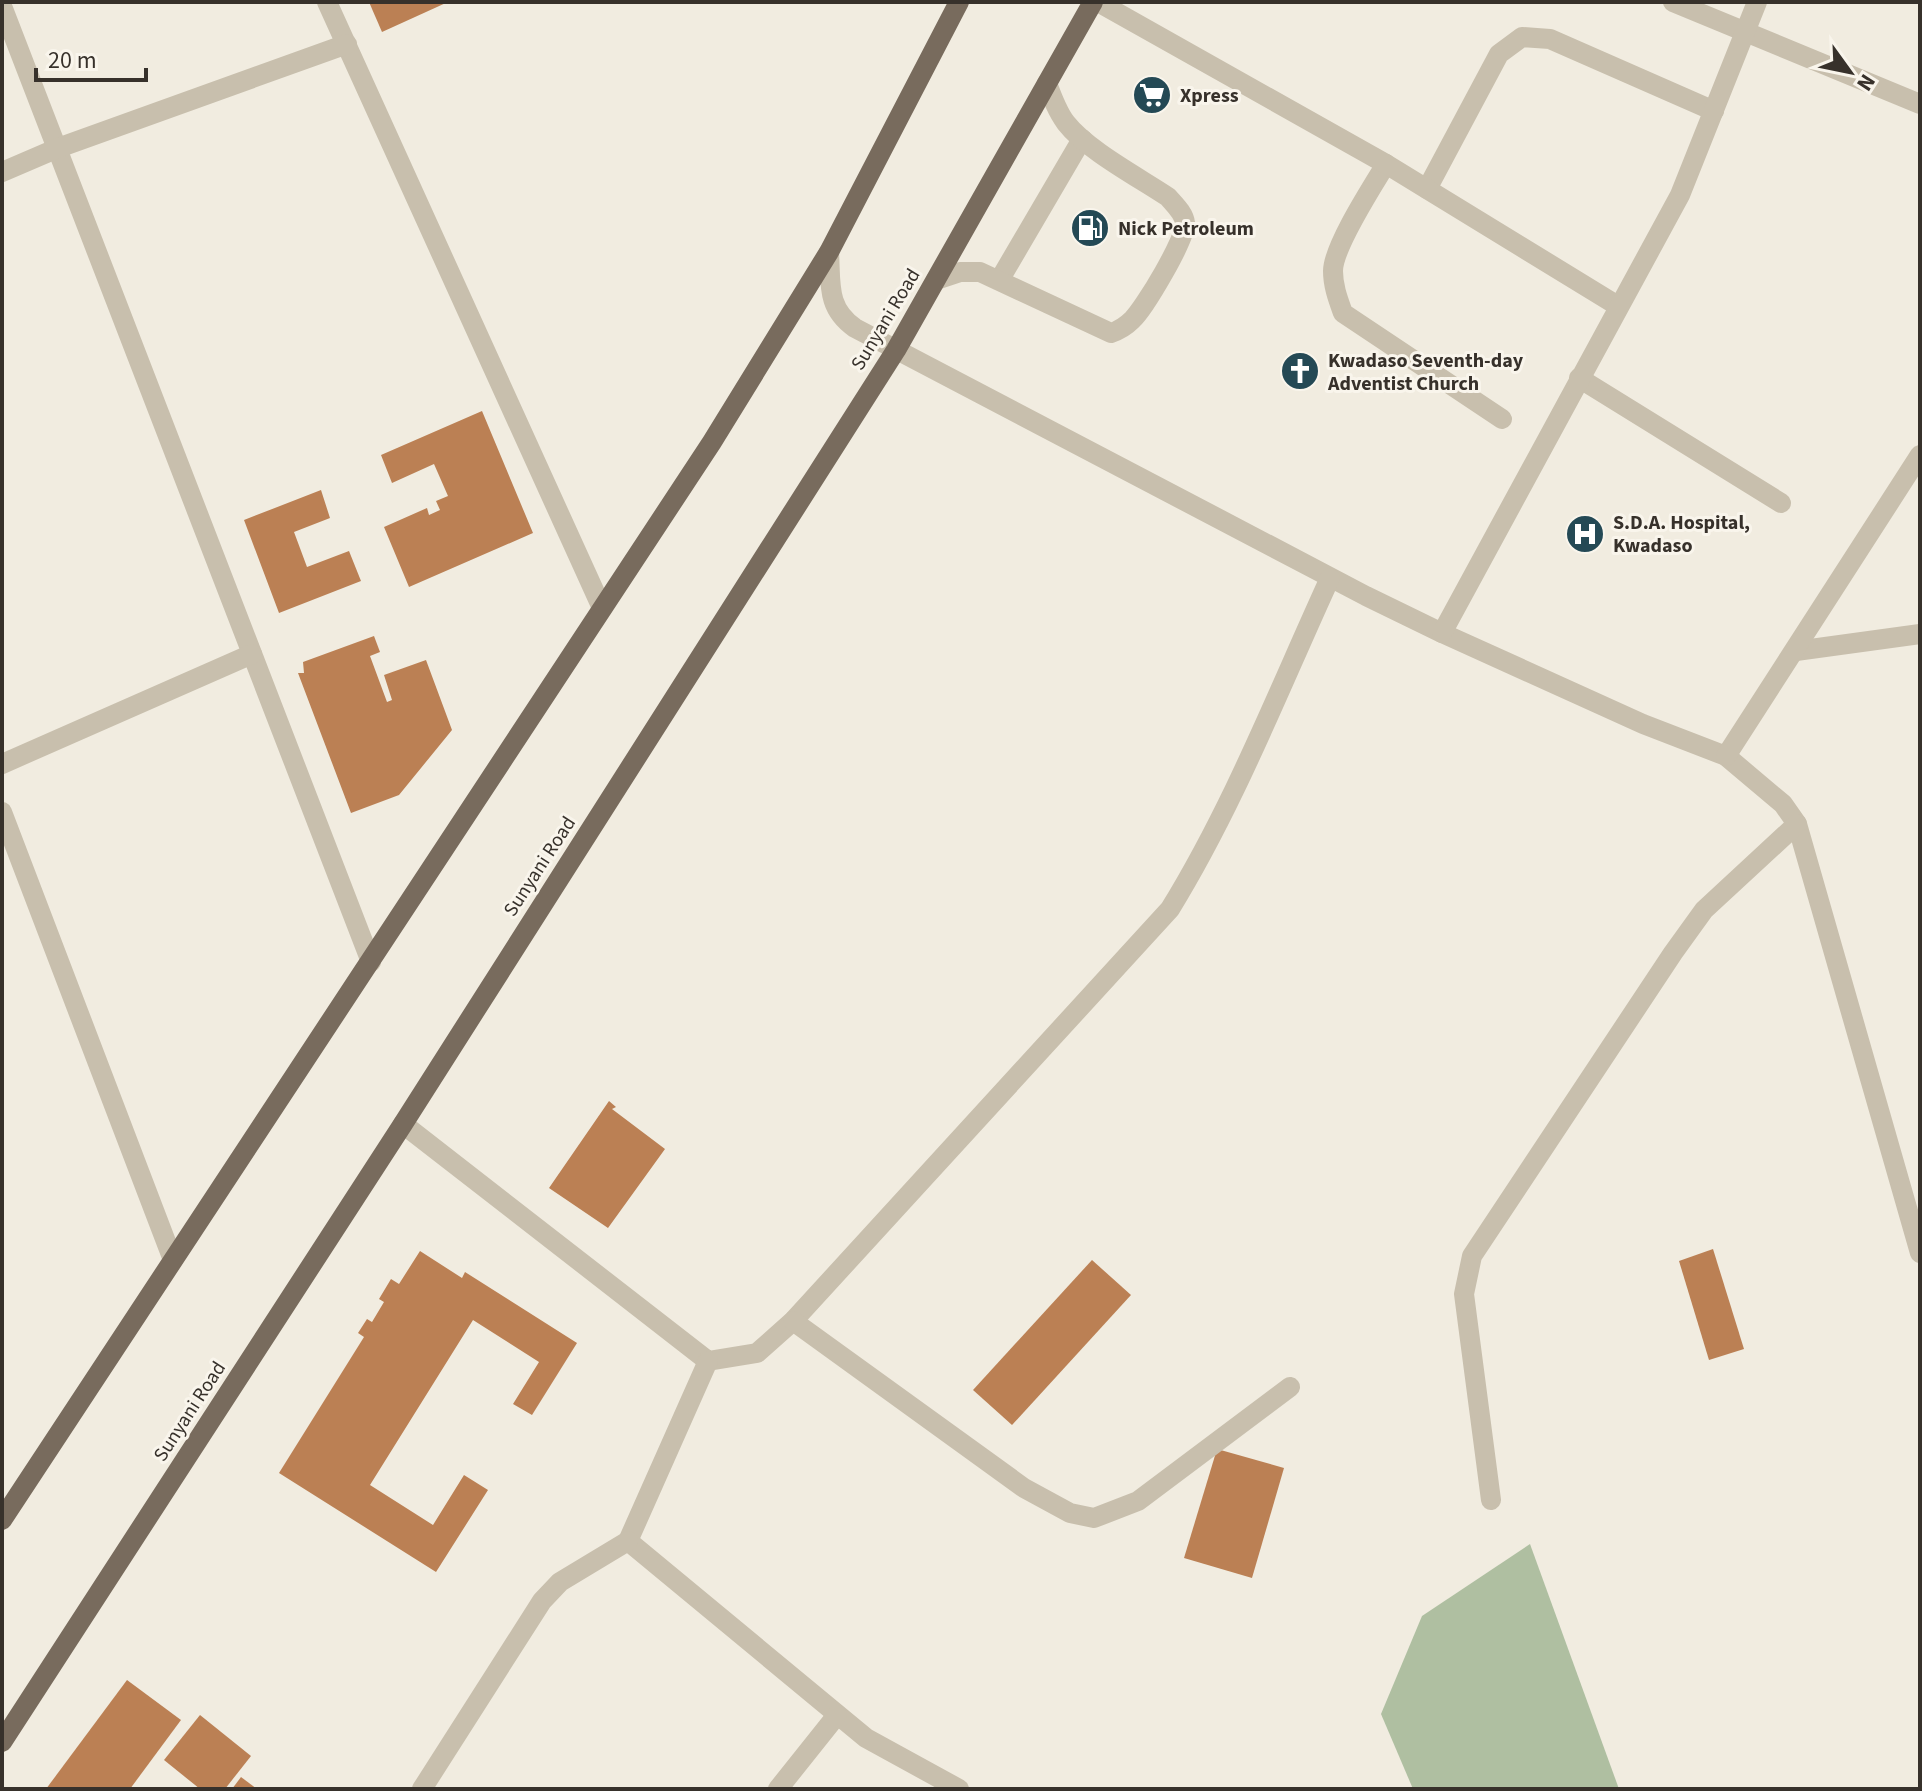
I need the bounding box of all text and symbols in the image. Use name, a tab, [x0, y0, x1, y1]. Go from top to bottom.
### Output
scale bar	[36, 32, 146, 82]
north arrow	[1810, 32, 1890, 112]
text: 20 m	[48, 43, 97, 78]
text: N	[1849, 67, 1883, 97]
supermarket icon: Xpress	[1131, 74, 1173, 116]
place label: Xpress	[1180, 82, 1239, 110]
fuel station icon: Nick Petroleum	[1069, 207, 1111, 249]
place label: Nick Petroleum	[1118, 215, 1254, 243]
street label: Sunyani Road	[844, 263, 927, 376]
place label: Kwadaso Seventh-day Adventist Church	[1327, 347, 1524, 398]
church icon: Kwadaso Seventh-day Adventist Church	[1279, 350, 1321, 392]
place label: S.D.A. Hospital, Kwadaso	[1613, 509, 1750, 560]
hospital icon: S.D.A. Hospital, Kwadaso	[1564, 513, 1606, 555]
street label: Sunyani Road	[497, 811, 583, 922]
street label: Sunyani Road	[147, 1356, 233, 1467]

